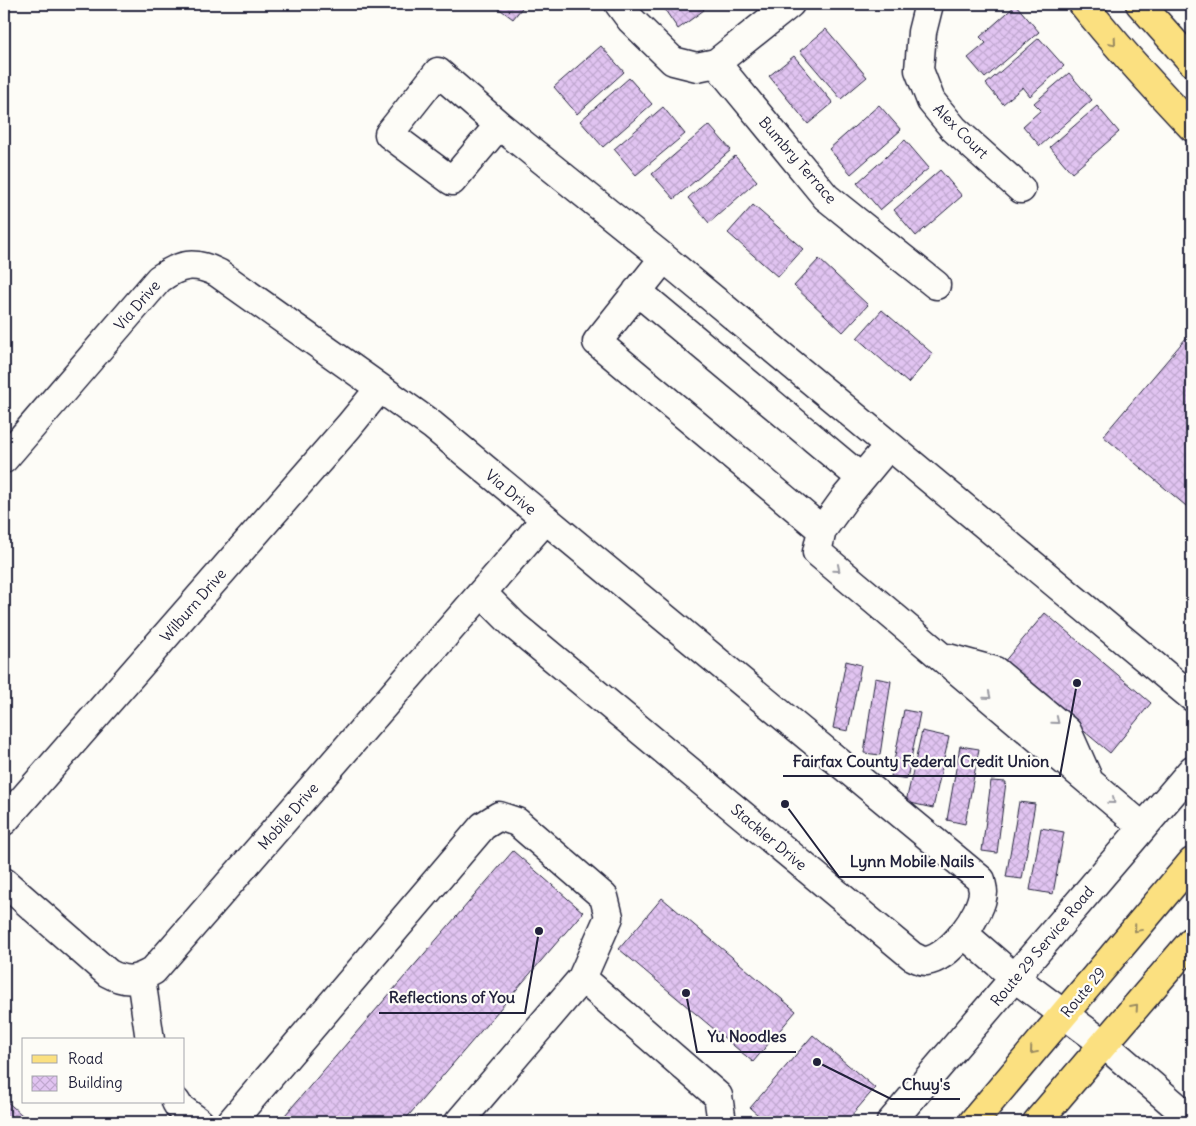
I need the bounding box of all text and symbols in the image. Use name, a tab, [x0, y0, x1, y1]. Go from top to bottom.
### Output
one-way arrow	[1108, 36, 1117, 45]
street label: Alex Court	[929, 99, 993, 163]
street label: Bumbry Terrace	[755, 113, 841, 207]
street label: Via Drive	[110, 276, 164, 334]
street label: Via Drive	[482, 465, 540, 519]
one-way arrow	[831, 563, 840, 571]
street label: Wilburn Drive	[156, 564, 230, 646]
one-way arrow	[982, 691, 991, 699]
one-way arrow	[1050, 716, 1059, 724]
callout: Fairfax County Federal Credit Union	[783, 745, 1060, 776]
text: Fairfax County Federal Credit Union	[793, 751, 1049, 772]
street label: Mobile Drive	[254, 779, 322, 853]
one-way arrow	[1106, 795, 1115, 804]
street label: Stackler Drive	[727, 800, 811, 874]
callout: Lynn Mobile Nails	[839, 846, 984, 877]
text: Lynn Mobile Nails	[850, 851, 974, 872]
street label: Route 29 Service Road	[987, 882, 1097, 1010]
one-way arrow	[1134, 923, 1143, 932]
street label: Route 29	[1057, 963, 1109, 1021]
callout: Reflections of You	[379, 982, 525, 1013]
text: Reflections of You	[389, 987, 516, 1007]
one-way arrow	[1130, 1004, 1139, 1013]
callout: Yu Noodles	[697, 1021, 796, 1052]
text: Yu Noodles	[707, 1026, 786, 1046]
legend	[22, 1038, 185, 1104]
one-way arrow	[1029, 1046, 1038, 1055]
text: Road	[68, 1049, 103, 1068]
callout: Chuy's	[891, 1068, 960, 1099]
text: Building	[68, 1073, 123, 1092]
text: Chuy's	[902, 1074, 950, 1095]

